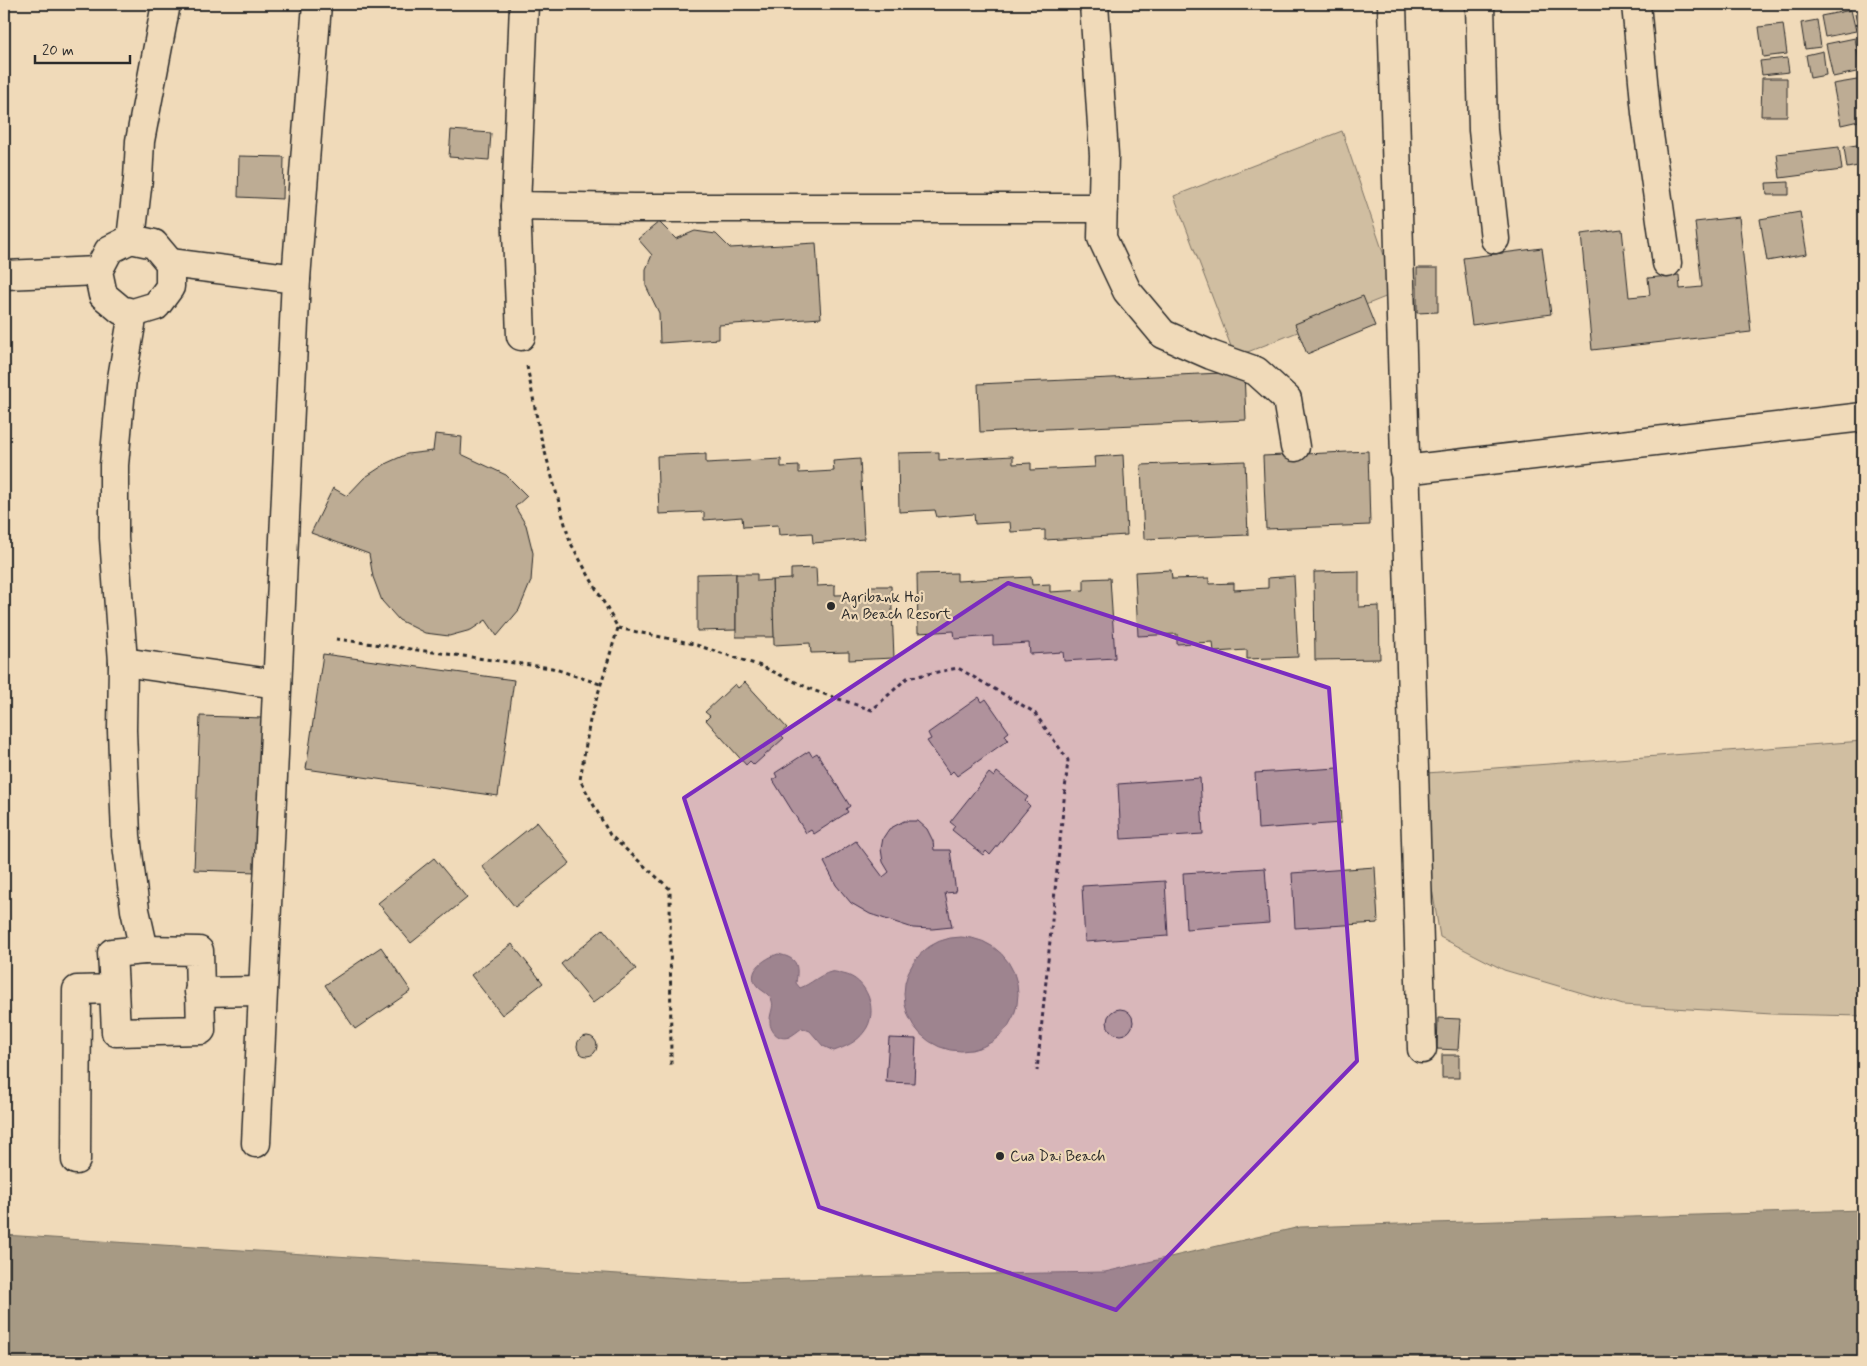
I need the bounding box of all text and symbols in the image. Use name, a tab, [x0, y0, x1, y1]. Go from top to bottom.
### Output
scale bar	[35, 32, 130, 64]
text: 20 m	[42, 41, 74, 61]
place label: Agribank Hoi An Beach Resort	[841, 588, 951, 625]
marker: Agribank Hoi An Beach Resort	[825, 600, 837, 612]
place label: Cua Dai Beach	[1010, 1147, 1106, 1167]
marker: Cua Dai Beach	[994, 1150, 1006, 1162]

